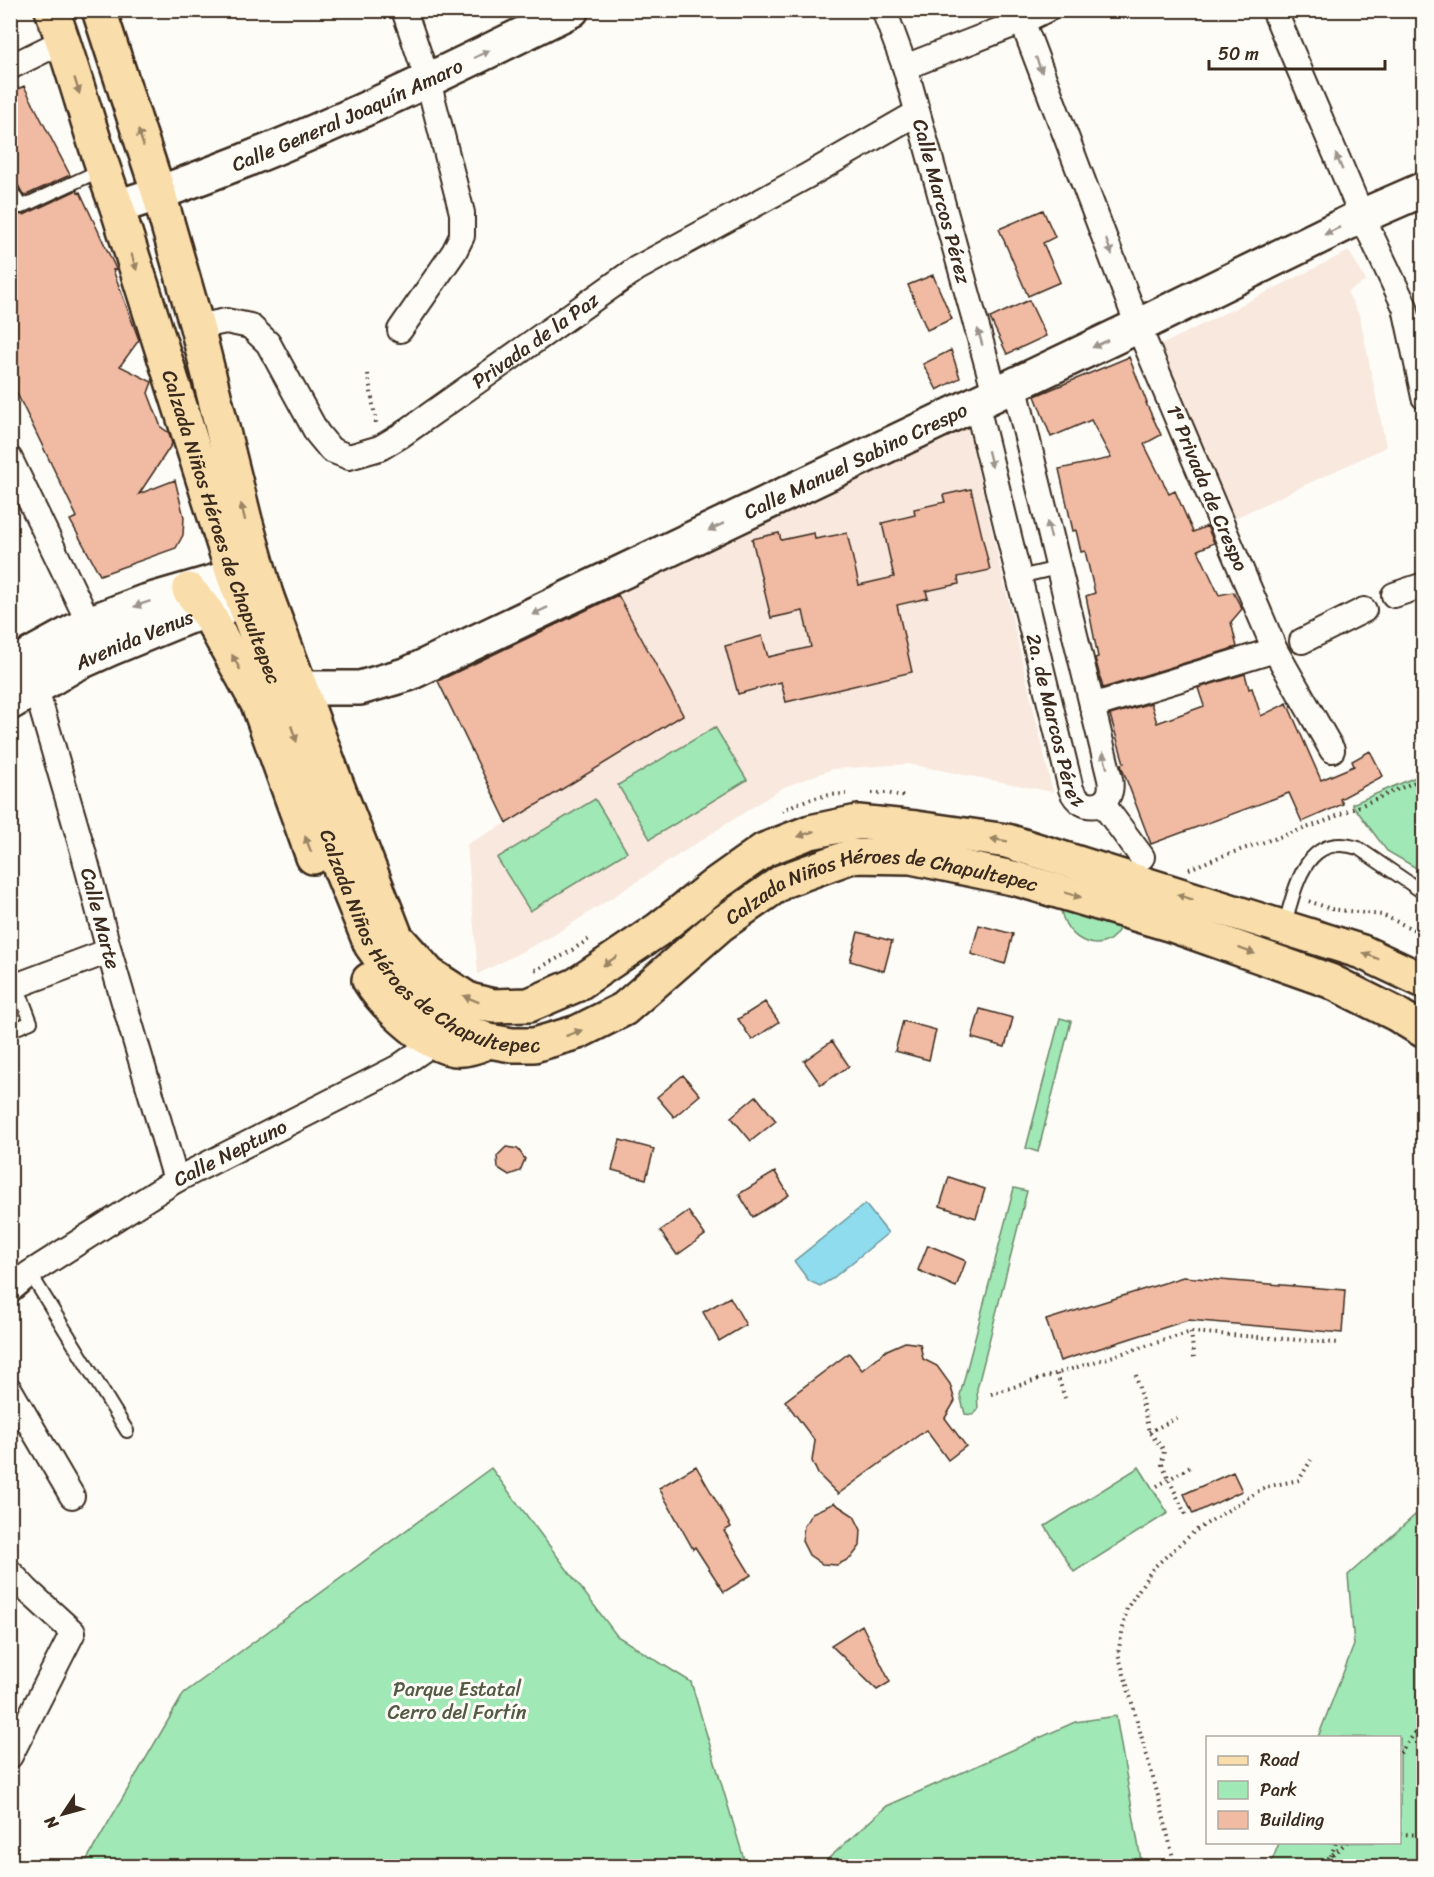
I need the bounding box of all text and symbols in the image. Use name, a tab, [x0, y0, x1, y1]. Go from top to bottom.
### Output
scale bar	[1209, 33, 1384, 71]
text: 50 m	[1218, 38, 1259, 70]
street label: Calle General Joaquín Amaro	[226, 48, 469, 182]
one-way arrow	[473, 50, 491, 60]
one-way arrow	[1035, 56, 1045, 74]
one-way arrow	[73, 77, 82, 95]
street label: Calle Marcos Pérez	[903, 115, 982, 288]
one-way arrow	[136, 129, 145, 147]
one-way arrow	[1334, 153, 1343, 171]
one-way arrow	[1323, 225, 1341, 235]
one-way arrow	[1104, 239, 1114, 257]
one-way arrow	[130, 253, 139, 271]
street label: Privada de la Paz	[464, 282, 607, 398]
one-way arrow	[974, 328, 984, 346]
one-way arrow	[1092, 339, 1109, 348]
street label: Calzada Niños Héroes de Chapultepec	[152, 365, 291, 689]
street label: Calle Manuel Sabino Crespo	[738, 392, 974, 529]
street label: 1ª Privada de Crespo	[1156, 399, 1258, 577]
one-way arrow	[986, 450, 996, 468]
one-way arrow	[238, 503, 248, 521]
one-way arrow	[1044, 520, 1054, 539]
one-way arrow	[707, 522, 724, 531]
street label: Avenida Venus	[68, 599, 198, 680]
one-way arrow	[133, 599, 151, 609]
one-way arrow	[531, 606, 548, 615]
street label: 2a. de Marcos Pérez	[1016, 630, 1094, 817]
one-way arrow	[232, 654, 241, 671]
one-way arrow	[290, 725, 299, 743]
one-way arrow	[1100, 751, 1110, 769]
street label: Calzada Niños Héroes de Chapultepec	[310, 824, 544, 1063]
one-way arrow	[797, 830, 815, 839]
one-way arrow	[302, 834, 312, 852]
one-way arrow	[989, 835, 1008, 844]
street label: Calzada Niños Héroes de Chapultepec	[717, 839, 1042, 934]
street label: Calle Marte	[71, 864, 131, 973]
one-way arrow	[1064, 891, 1082, 900]
one-way arrow	[1176, 892, 1194, 901]
one-way arrow	[1238, 947, 1256, 957]
one-way arrow	[1361, 951, 1379, 961]
one-way arrow	[602, 956, 618, 967]
one-way arrow	[462, 994, 480, 1004]
one-way arrow	[565, 1027, 583, 1037]
street label: Calle Neptuno	[167, 1109, 293, 1196]
park label: Parque Estatal Cerro del Fortín	[387, 1672, 527, 1730]
legend	[1206, 1736, 1401, 1844]
text: Road	[1260, 1744, 1300, 1776]
text: Park	[1260, 1774, 1297, 1806]
north arrow	[33, 1784, 93, 1844]
text: Building	[1260, 1804, 1324, 1836]
text: N	[36, 1809, 67, 1836]

